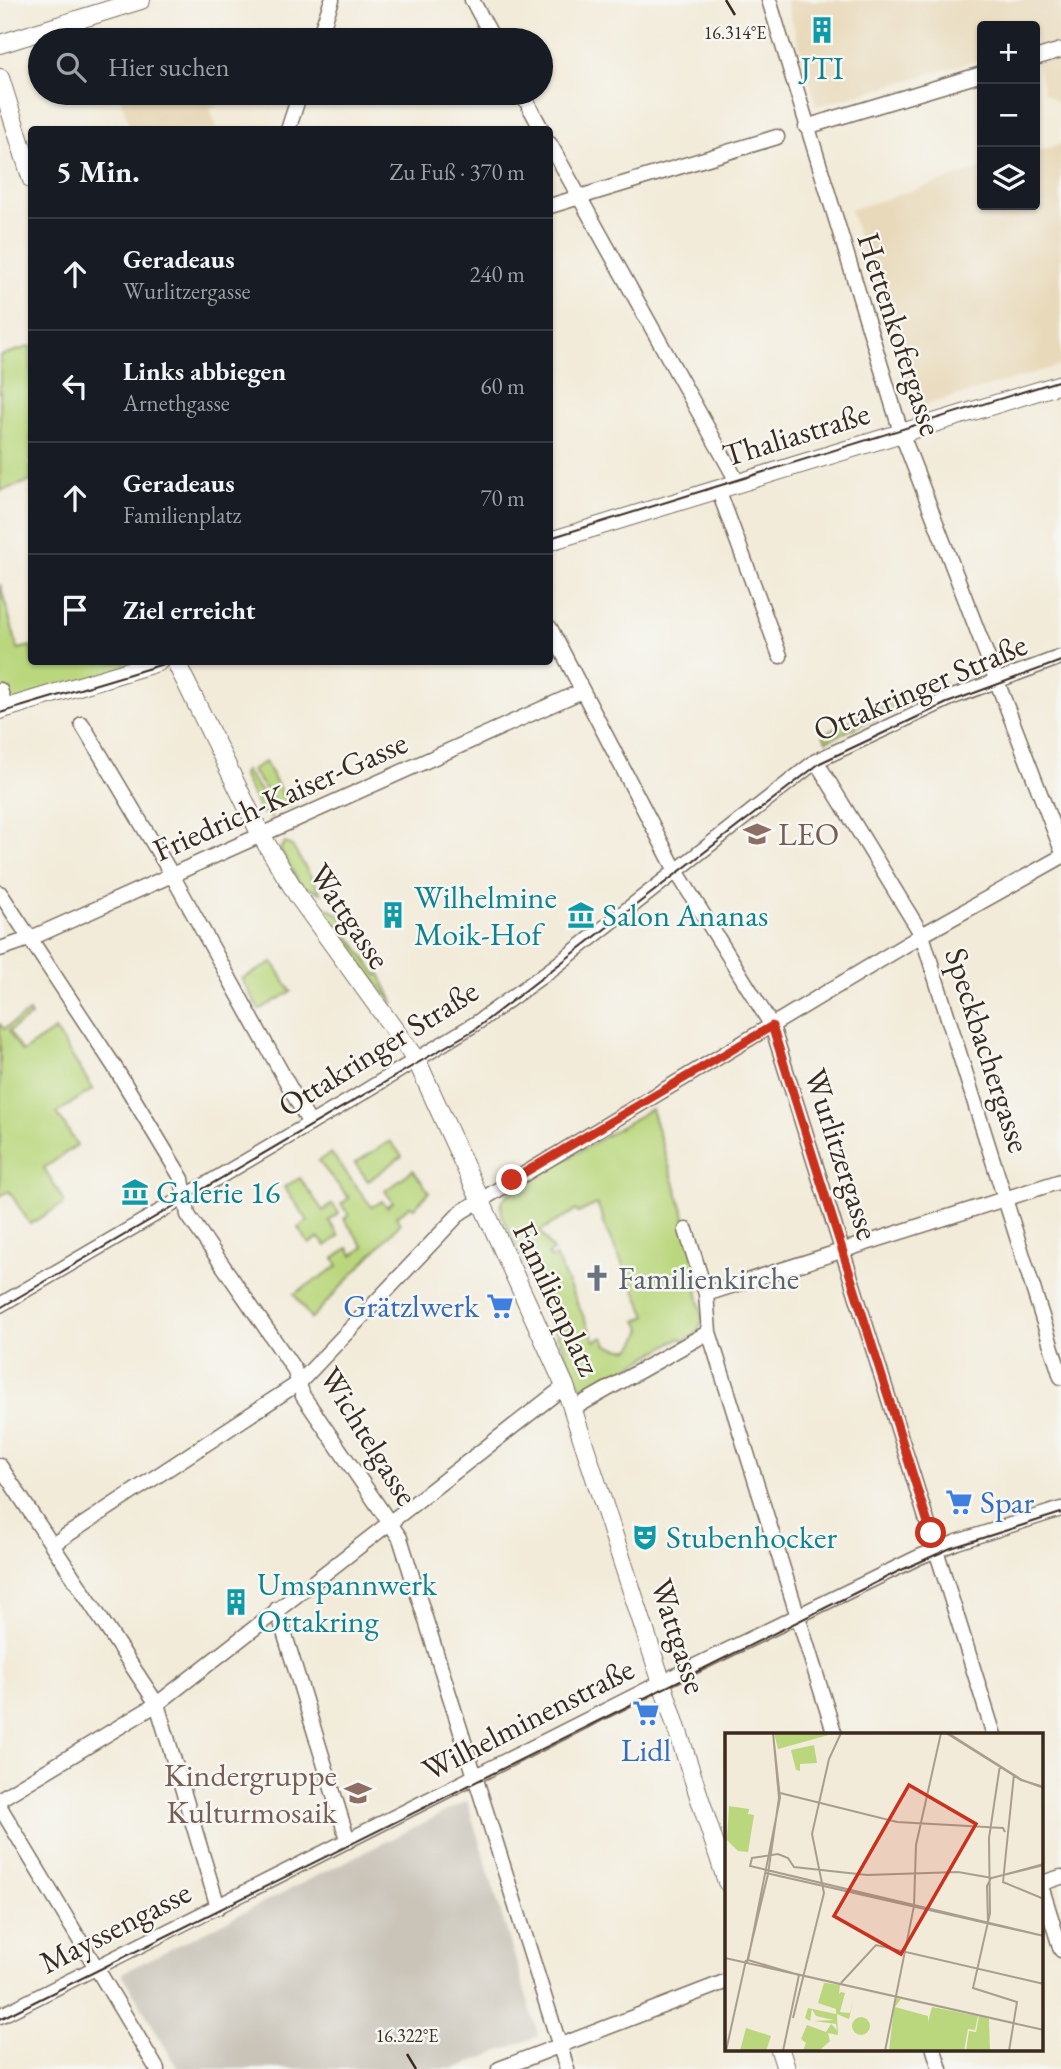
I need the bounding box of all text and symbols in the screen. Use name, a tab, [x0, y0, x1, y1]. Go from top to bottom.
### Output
building icon: JTI	[807, 15, 837, 45]
text: 16.314°E	[704, 21, 766, 44]
map controls	[977, 21, 1040, 210]
button: +	[977, 21, 1040, 84]
search box	[28, 28, 553, 105]
place label: JTI	[797, 47, 844, 89]
icon: search	[52, 48, 90, 86]
text: Hier suchen	[108, 50, 229, 84]
button: −	[977, 84, 1040, 147]
button: layers	[977, 147, 1040, 210]
text: 5 Min.	[56, 152, 140, 191]
text: Zu Fuß · 370 m	[390, 157, 525, 187]
street label: Hettenkofergasse	[847, 227, 953, 441]
text: Geradeaus	[123, 242, 235, 276]
icon: ahead	[56, 255, 94, 293]
text: 240 m	[469, 259, 525, 289]
text: Wurlitzergasse	[123, 276, 251, 306]
text: Links abbiegen	[123, 354, 286, 388]
icon: left	[56, 367, 94, 405]
text: 60 m	[480, 371, 525, 401]
text: Arnethgasse	[123, 388, 230, 418]
street label: Thaliastraße	[717, 392, 875, 476]
text: Geradeaus	[123, 466, 235, 500]
icon: ahead	[56, 479, 94, 517]
text: 70 m	[480, 483, 525, 513]
text: Familienplatz	[123, 500, 241, 530]
icon: arrive	[56, 591, 94, 629]
text: Ziel erreicht	[123, 593, 255, 627]
street label: Ottakringer Straße	[807, 623, 1033, 751]
street label: Friedrich-Kaiser-Gasse	[146, 721, 414, 871]
place label: LEO	[778, 813, 839, 855]
school or university icon: LEO	[742, 819, 772, 849]
street label: Wattgasse	[299, 855, 401, 977]
place label: Wilhelmine Moik-Hof	[414, 876, 557, 955]
place label: Salon Ananas	[602, 894, 768, 936]
building icon: Wilhelmine Moik-Hof	[378, 900, 408, 930]
museum icon: Salon Ananas	[566, 900, 596, 930]
street label: Speckbachergasse	[935, 942, 1041, 1158]
street label: Ottakringer Straße	[270, 970, 486, 1126]
street label: Wurlitzergasse	[795, 1063, 889, 1245]
route end	[496, 1164, 527, 1195]
place label: Galerie 16	[156, 1171, 280, 1213]
museum icon: Galerie 16	[120, 1177, 150, 1207]
street label: Familienplatz	[503, 1216, 611, 1382]
place label: Familienkirche	[618, 1257, 799, 1299]
church icon: Familienkirche	[582, 1263, 612, 1293]
place label: Grätzlwerk	[343, 1285, 480, 1327]
supermarket icon: Grätzlwerk	[485, 1291, 515, 1321]
street label: Wichtelgasse	[310, 1359, 428, 1513]
place label: Spar	[980, 1481, 1035, 1523]
supermarket icon: Spar	[944, 1487, 974, 1517]
place label: Stubenhocker	[666, 1516, 837, 1558]
route start	[915, 1517, 946, 1548]
theatre icon: Stubenhocker	[630, 1522, 660, 1552]
place label: Umspannwerk Ottakring	[257, 1563, 438, 1642]
street label: Wattgasse	[641, 1573, 717, 1699]
building icon: Umspannwerk Ottakring	[221, 1587, 251, 1617]
street label: Wilhelminenstraße	[415, 1648, 641, 1790]
supermarket icon: Lidl	[631, 1698, 661, 1728]
place label: Lidl	[621, 1729, 672, 1771]
inset map	[725, 1733, 1044, 2052]
place label: Kindergruppe Kulturmosaik	[164, 1754, 338, 1833]
school or university icon: Kindergruppe Kulturmosaik	[343, 1778, 373, 1808]
street label: Mayssengasse	[32, 1871, 198, 1983]
text: 16.322°E	[376, 2024, 438, 2047]

